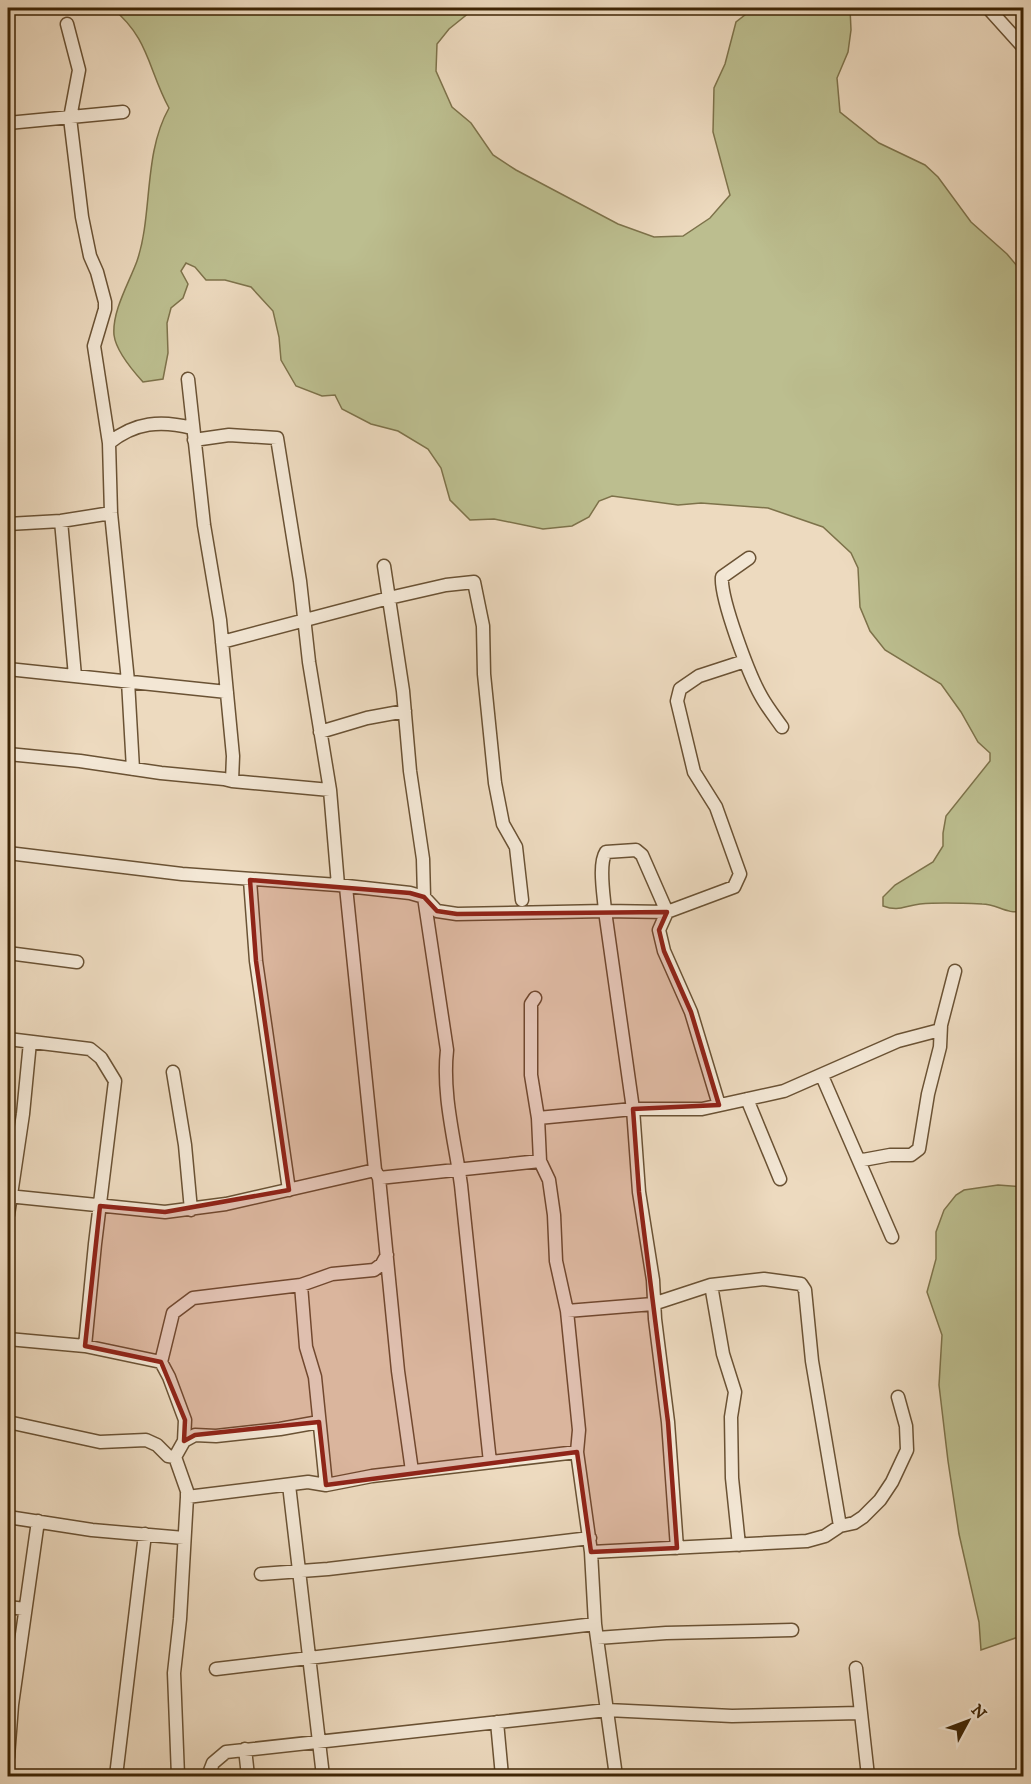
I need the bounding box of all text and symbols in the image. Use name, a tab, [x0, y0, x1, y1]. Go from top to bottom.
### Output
north arrow	[938, 1691, 998, 1751]
text: N	[967, 1700, 990, 1723]

